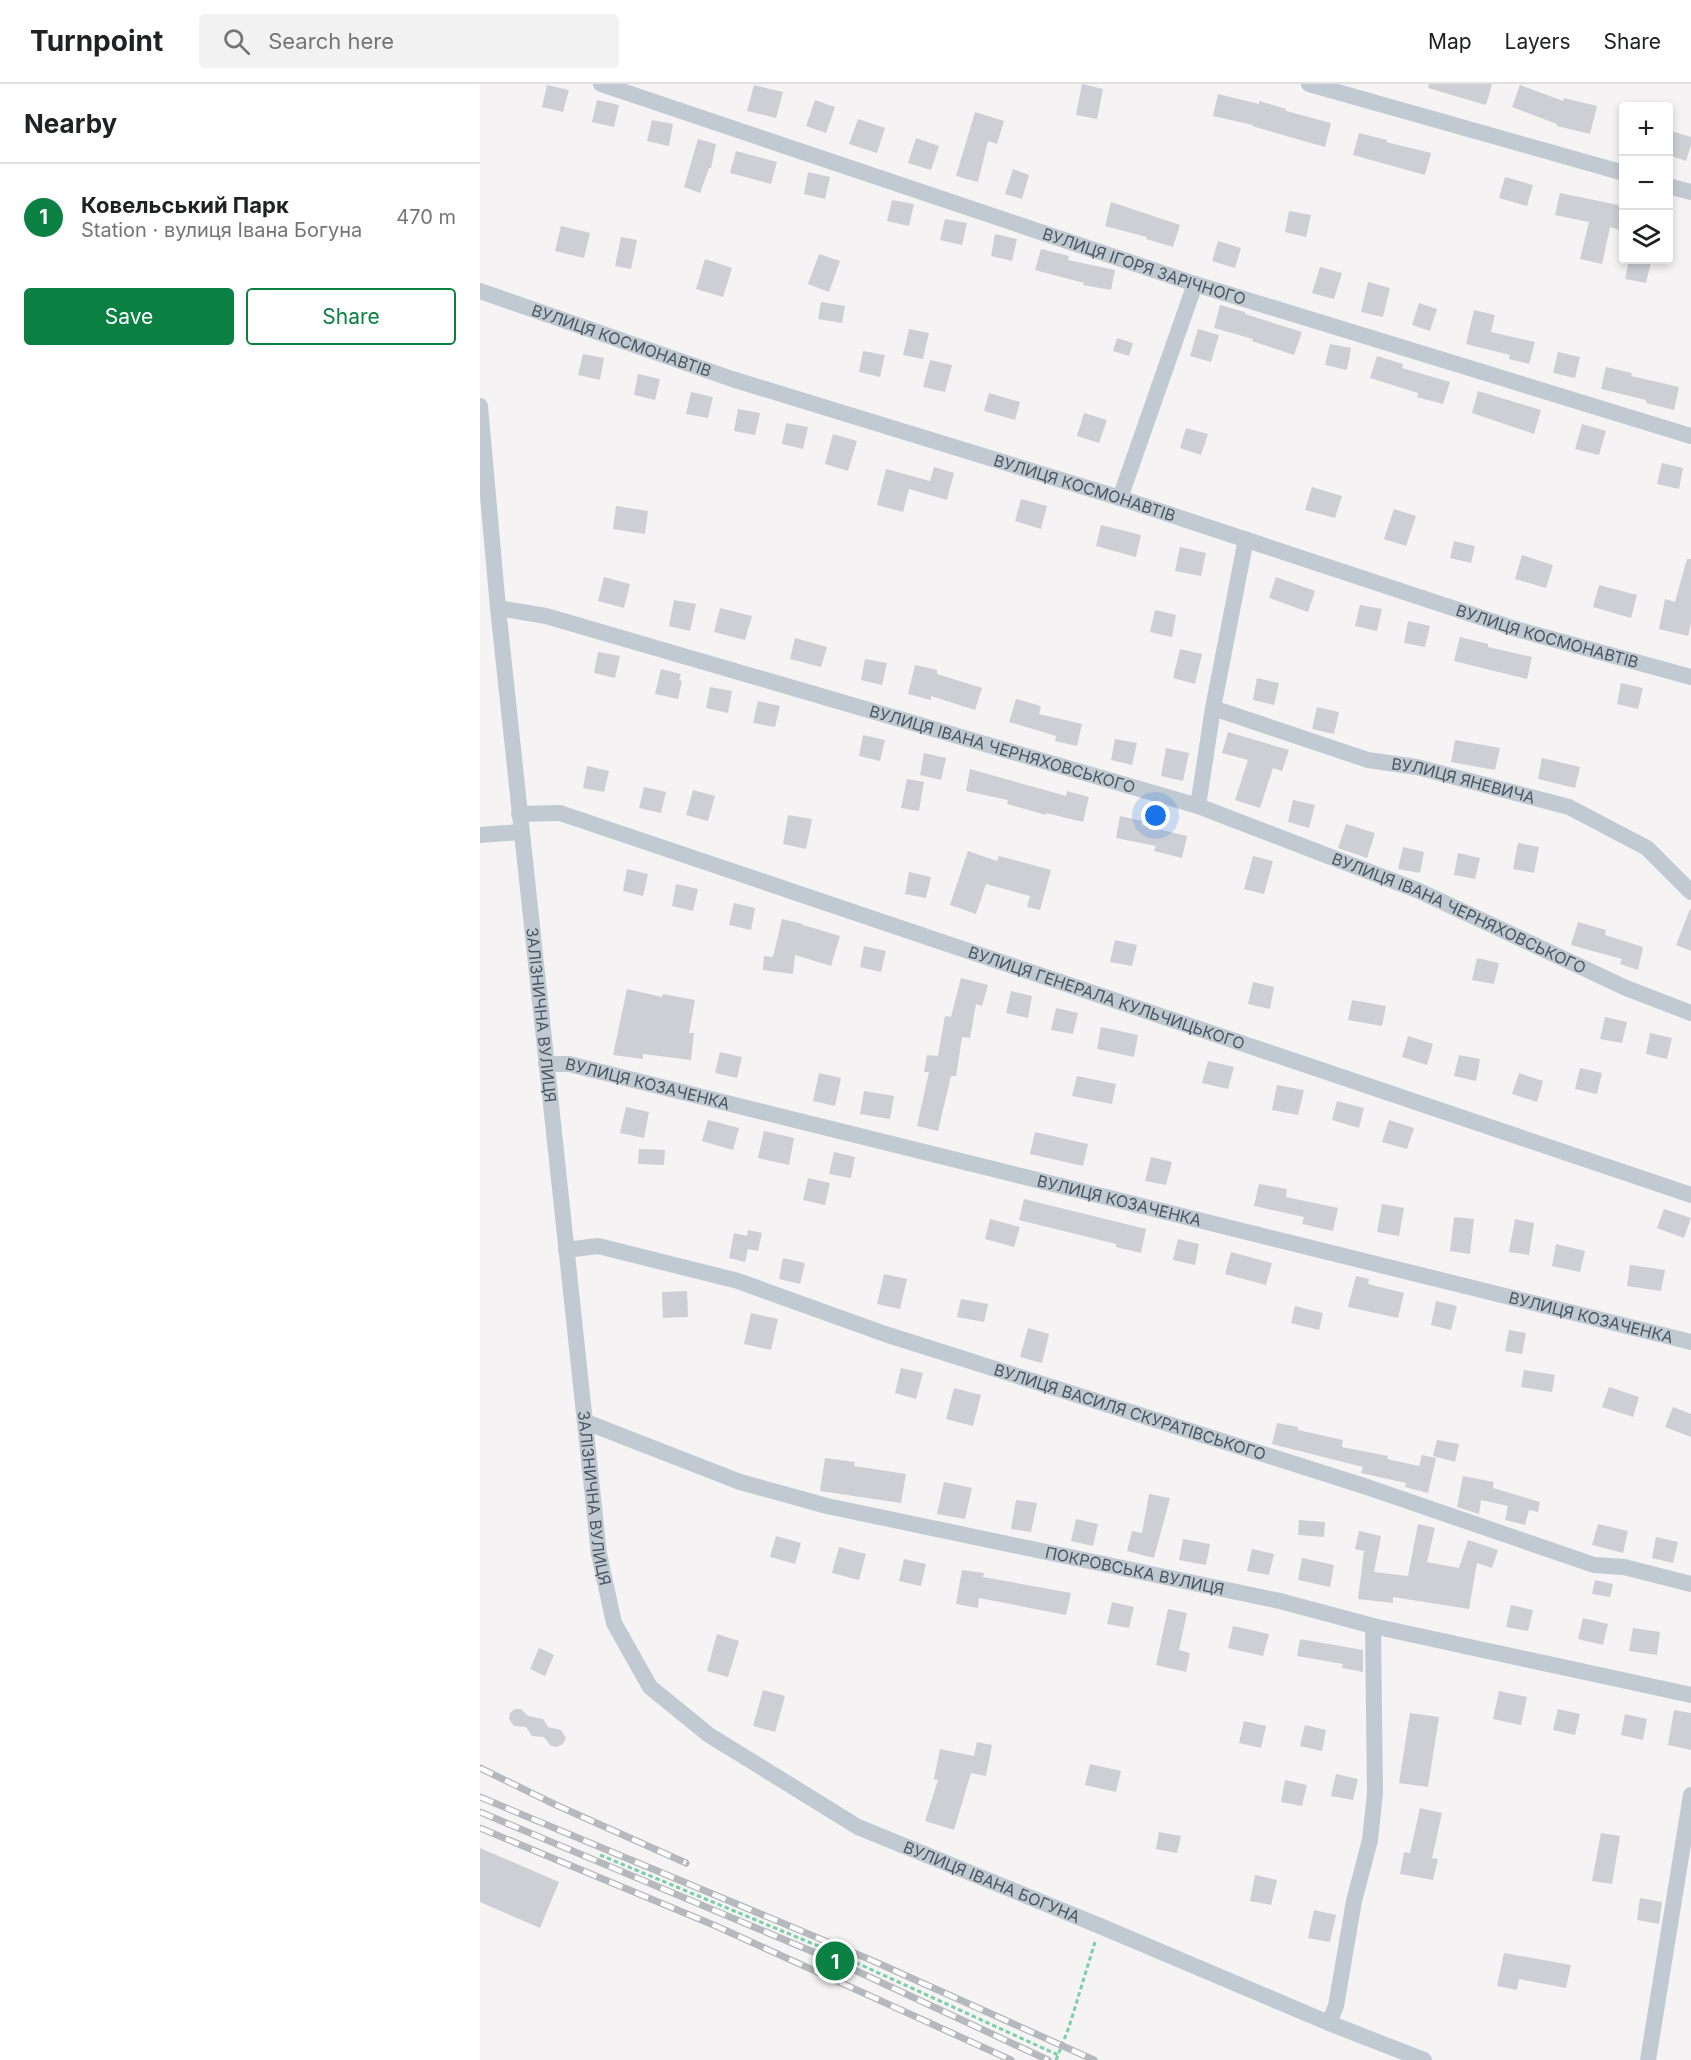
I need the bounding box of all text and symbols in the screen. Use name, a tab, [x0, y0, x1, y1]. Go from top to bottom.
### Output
search box	[199, 14, 619, 68]
text: Turnpoint	[30, 24, 163, 58]
icon: search	[220, 25, 253, 58]
text: Search here	[268, 28, 394, 54]
text: Map	[1428, 29, 1472, 54]
text: Layers	[1505, 29, 1571, 54]
text: Share	[1604, 29, 1661, 54]
map controls	[1619, 102, 1673, 264]
button: +	[1619, 102, 1673, 156]
text: Nearby	[24, 108, 117, 139]
button: −	[1619, 156, 1673, 210]
text: Ковельський Парк	[81, 192, 289, 218]
text: 1	[39, 205, 48, 229]
text: 470 m	[396, 205, 456, 229]
button: layers	[1619, 210, 1673, 264]
text: Station · вулиця Івана Богуна	[81, 218, 362, 242]
street label: ВУЛИЦЯ ІГОРЯ ЗАРІЧНОГО	[1040, 223, 1248, 309]
button: Save	[24, 288, 234, 345]
button: Share	[246, 288, 456, 345]
street label: ВУЛИЦЯ КОСМОНАВТІВ	[529, 300, 714, 381]
street label: ВУЛИЦЯ КОСМОНАВТІВ	[991, 450, 1178, 526]
street label: ВУЛИЦЯ КОСМОНАВТІВ	[1453, 600, 1641, 672]
street label: ВУЛИЦЯ ІВАНА ЧЕРНЯХОВСЬКОГО	[867, 701, 1138, 797]
street label: ВУЛИЦЯ ЯНЕВИЧА	[1390, 753, 1537, 808]
your location	[1141, 801, 1170, 830]
street label: ВУЛИЦЯ ІВАНА ЧЕРНЯХОВСЬКОГО	[1329, 848, 1589, 978]
street label: ЗАЛІЗНИЧНА ВУЛИЦЯ	[522, 926, 561, 1103]
street label: ВУЛИЦЯ ГЕНЕРАЛА КУЛЬЧИЦЬКОГО	[966, 942, 1248, 1054]
street label: ВУЛИЦЯ КОЗАЧЕНКА	[563, 1053, 732, 1113]
street label: ВУЛИЦЯ КОЗАЧЕНКА	[1035, 1170, 1204, 1230]
street label: ВУЛИЦЯ КОЗАЧЕНКА	[1507, 1287, 1675, 1347]
street label: ВУЛИЦЯ ВАСИЛЯ СКУРАТІВСЬКОГО	[992, 1359, 1269, 1464]
street label: ЗАЛІЗНИЧНА ВУЛИЦЯ	[574, 1410, 616, 1587]
street label: ПОКРОВСЬКА ВУЛИЦЯ	[1043, 1542, 1226, 1599]
street label: ВУЛИЦЯ ІВАНА БОГУНА	[901, 1837, 1083, 1927]
pin: 1	[816, 1938, 854, 1984]

